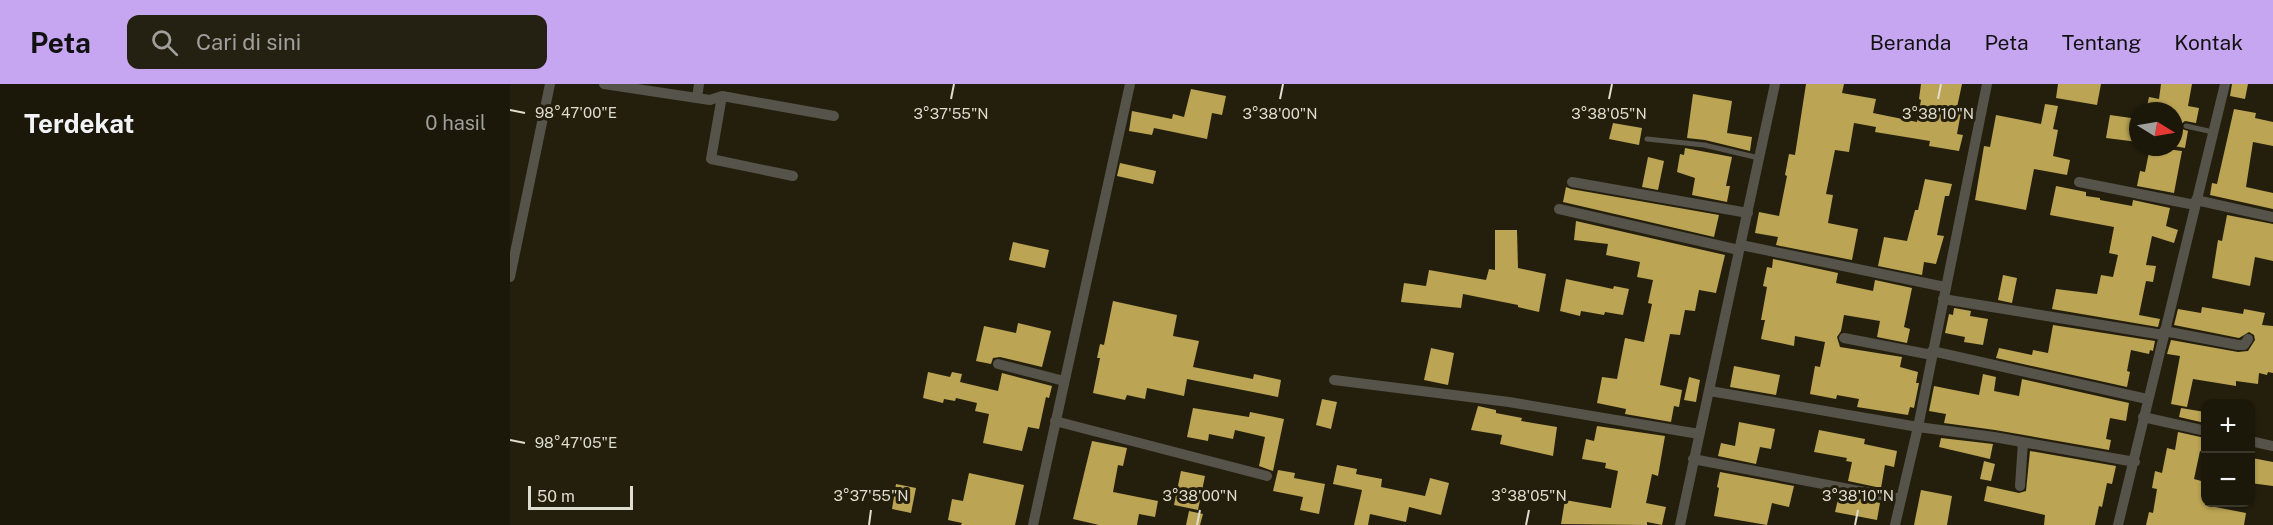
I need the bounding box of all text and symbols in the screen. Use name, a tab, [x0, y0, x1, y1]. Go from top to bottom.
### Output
search box	[127, 15, 547, 69]
text: Peta	[30, 26, 91, 59]
icon: search	[148, 26, 181, 59]
text: Cari di sini	[196, 29, 301, 55]
text: Beranda	[1870, 30, 1951, 55]
text: Peta	[1984, 30, 2029, 55]
text: Tentang	[2062, 30, 2141, 55]
text: Kontak	[2174, 30, 2243, 55]
north arrow	[2129, 102, 2183, 156]
text: 98°47'00"E	[535, 104, 617, 121]
text: 3°37'55"N	[913, 105, 989, 122]
text: 3°38'00"N	[1242, 105, 1318, 122]
text: 3°38'05"N	[1571, 105, 1647, 122]
text: 3°38'10"N	[1902, 105, 1974, 122]
text: Terdekat	[24, 108, 134, 139]
text: 0 hasil	[425, 111, 486, 135]
map controls	[2201, 399, 2255, 507]
button: +	[2201, 399, 2255, 453]
text: 98°47'05"E	[535, 434, 617, 451]
button: −	[2201, 453, 2255, 507]
scale bar	[528, 483, 633, 510]
text: 50 m	[537, 487, 575, 506]
text: 3°37'55"N	[833, 487, 909, 504]
text: 3°38'00"N	[1162, 487, 1238, 504]
text: 3°38'05"N	[1491, 487, 1567, 504]
text: 3°38'10"N	[1822, 487, 1894, 504]

